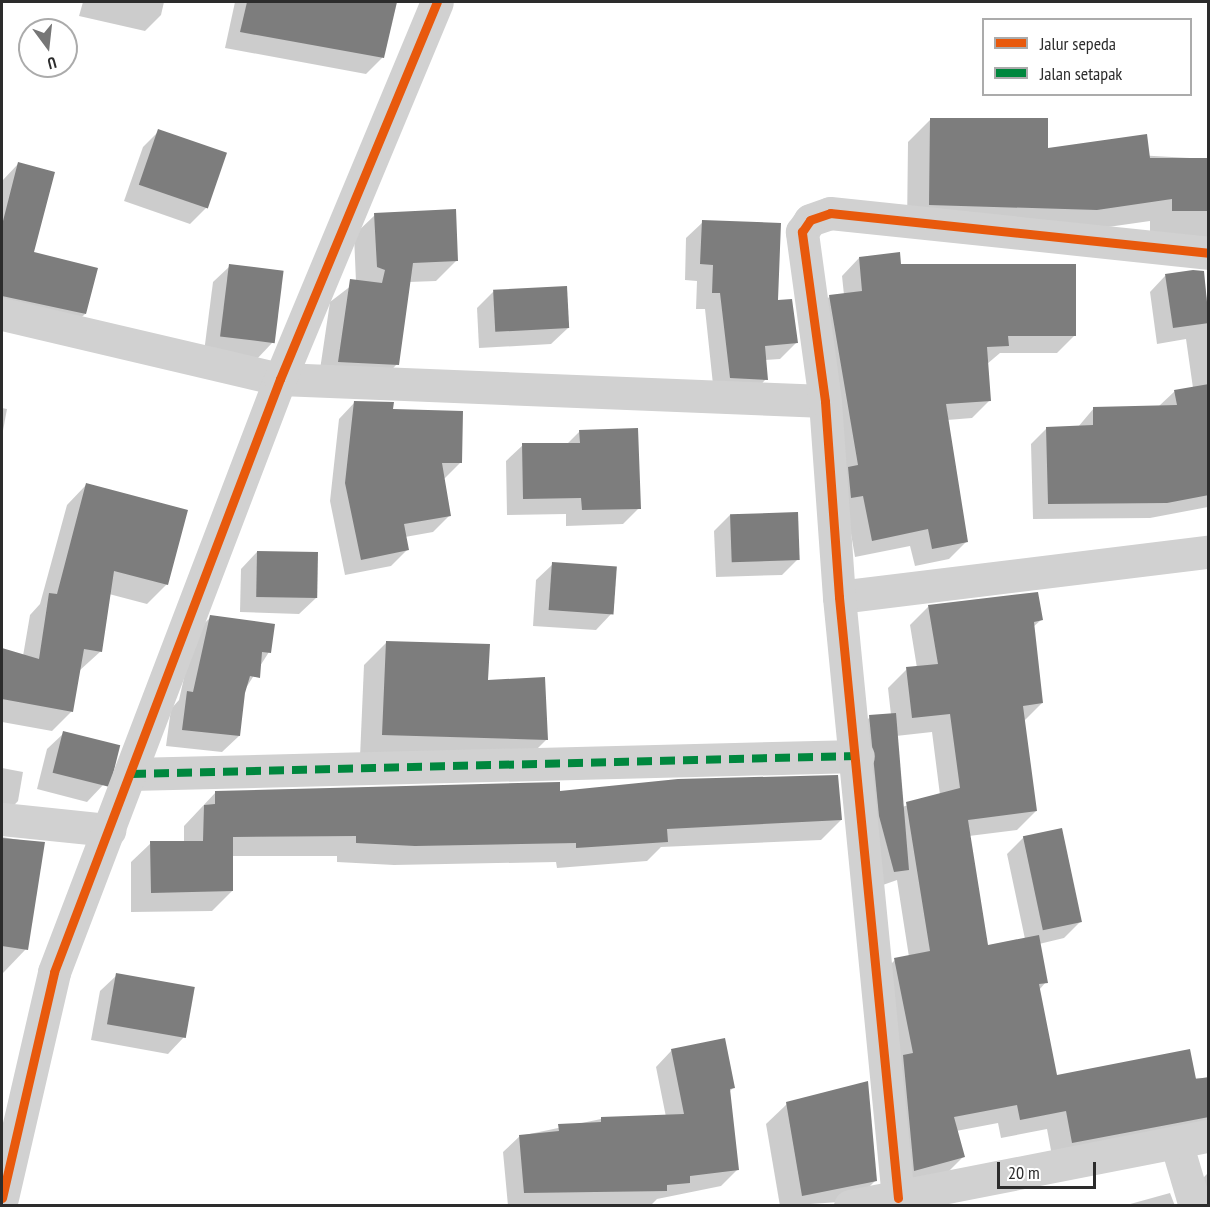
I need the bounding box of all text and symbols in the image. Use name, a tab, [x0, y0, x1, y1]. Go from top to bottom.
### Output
north arrow	[18, 18, 78, 78]
legend	[982, 18, 1192, 96]
text: Jalur sepeda	[1040, 32, 1116, 55]
text: U	[46, 53, 59, 74]
text: Jalan setapak	[1040, 62, 1122, 85]
scale bar	[1000, 1150, 1099, 1188]
text: 20 m	[1008, 1161, 1040, 1184]

